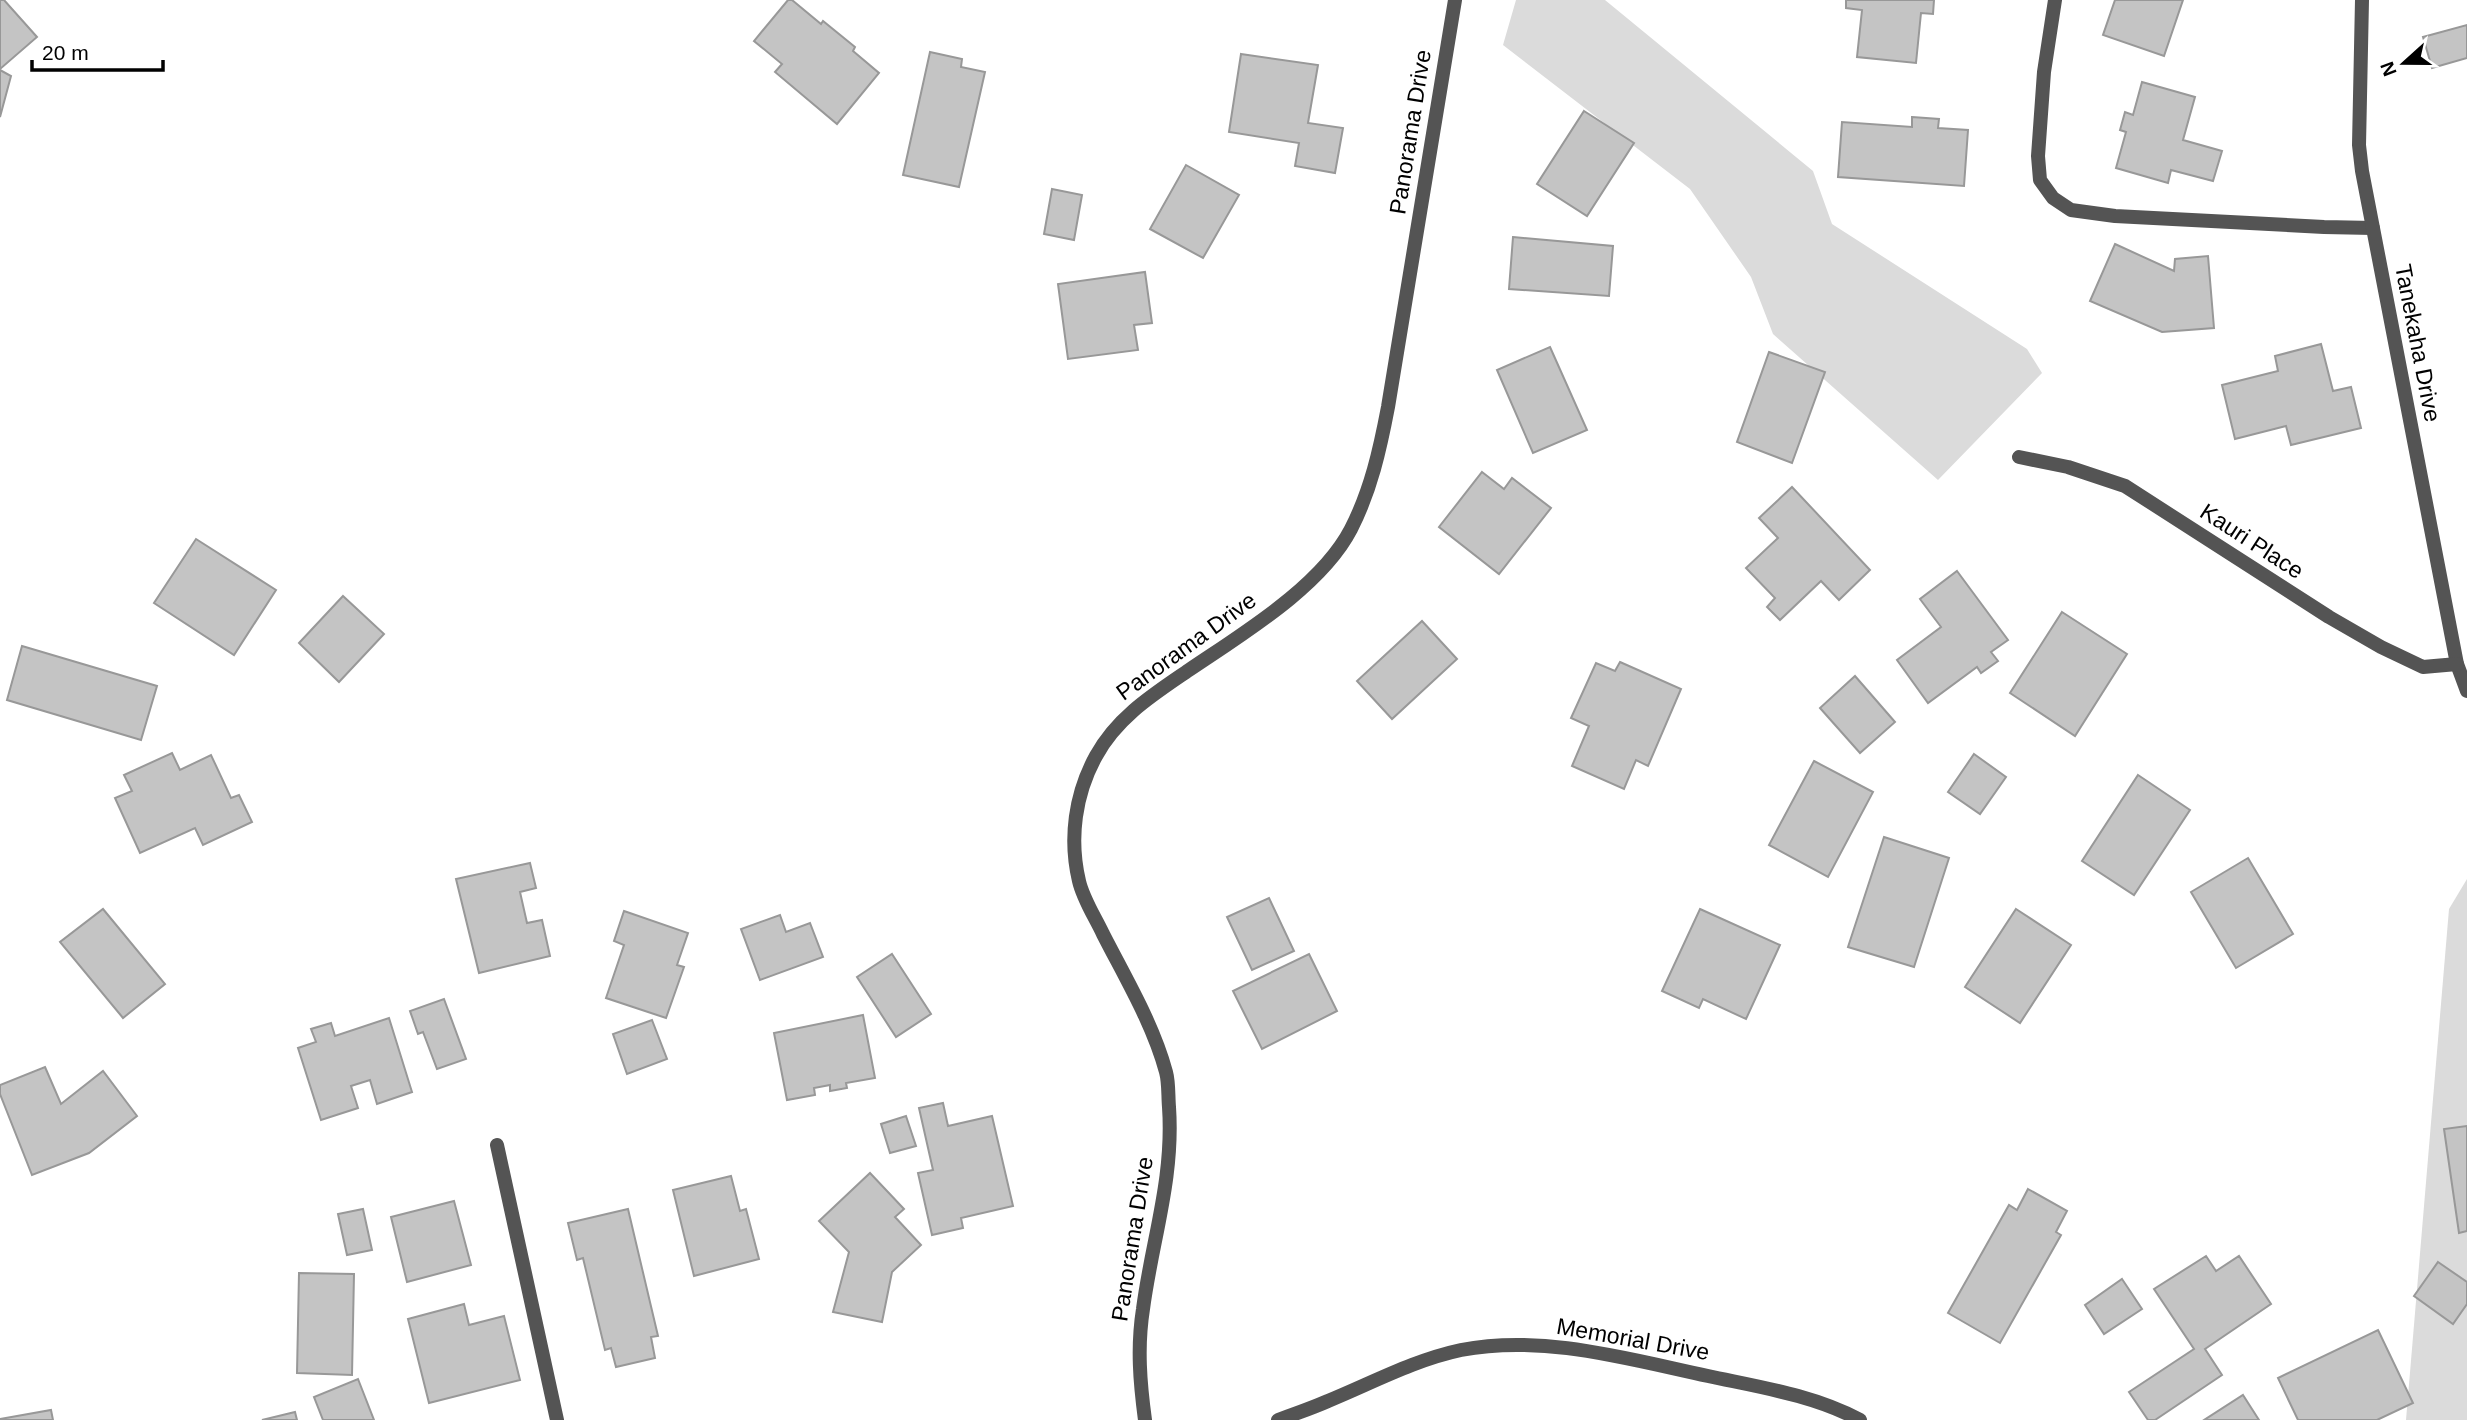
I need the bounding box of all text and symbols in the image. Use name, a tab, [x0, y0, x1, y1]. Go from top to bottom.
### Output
scale bar	[32, 28, 163, 72]
north arrow	[2369, 28, 2439, 98]
text: 20 m	[42, 41, 89, 64]
street label: Panorama Drive	[1384, 48, 1436, 216]
text: N	[2376, 59, 2401, 79]
street label: Tanekaha Drive	[2390, 262, 2446, 424]
street label: Kauri Place	[2196, 498, 2308, 584]
street label: Panorama Drive	[1111, 587, 1261, 705]
street label: Panorama Drive	[1106, 1155, 1158, 1323]
street label: Memorial Drive	[1555, 1313, 1711, 1365]

